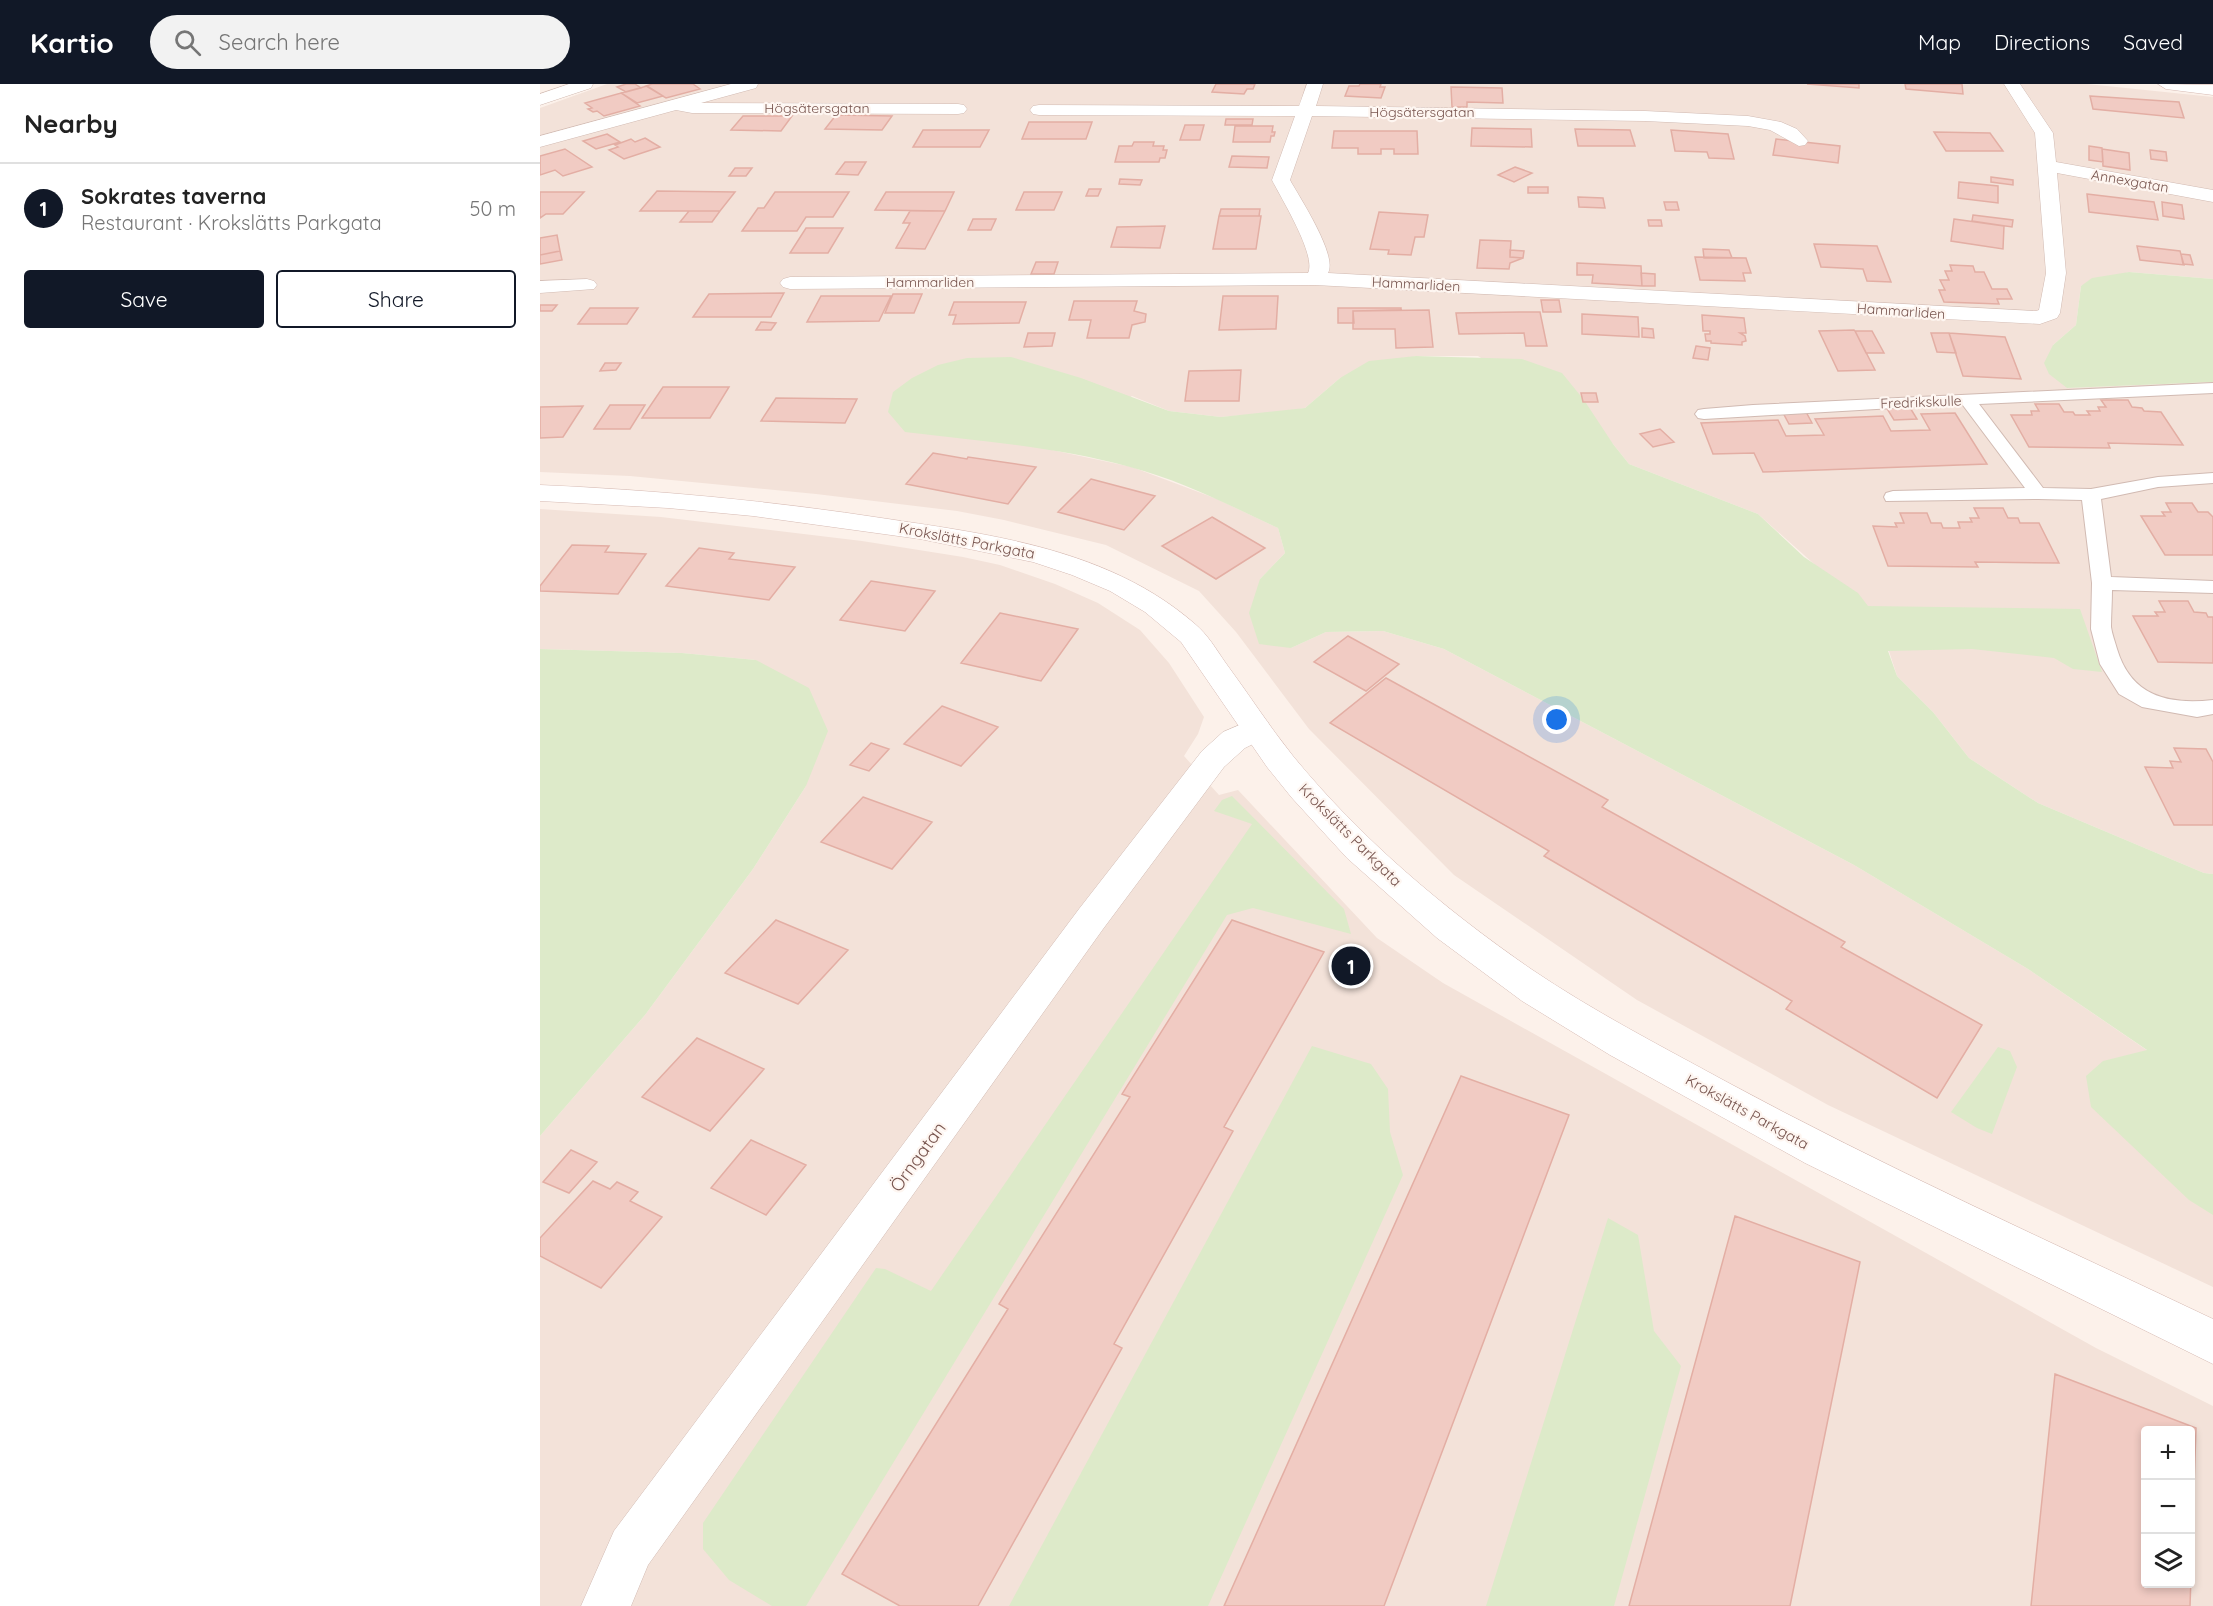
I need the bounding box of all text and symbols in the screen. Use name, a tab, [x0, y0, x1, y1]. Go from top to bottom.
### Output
search box	[150, 15, 570, 69]
text: Kartio	[30, 25, 114, 60]
icon: search	[171, 26, 204, 59]
text: Search here	[219, 28, 340, 56]
text: Map	[1918, 29, 1961, 55]
text: Directions	[1994, 29, 2090, 55]
text: Saved	[2123, 29, 2183, 55]
street label: Högsätersgatan	[764, 99, 870, 117]
street label: Högsätersgatan	[1369, 103, 1475, 121]
text: Nearby	[24, 107, 118, 140]
street label: Annexgatan	[2090, 165, 2170, 197]
text: Sokrates taverna	[81, 182, 266, 210]
text: 1	[40, 196, 47, 221]
text: 50 m	[470, 196, 516, 221]
text: Restaurant · Krokslätts Parkgata	[81, 210, 382, 235]
button: Save	[24, 270, 264, 328]
button: Share	[276, 270, 516, 328]
street label: Hammarliden	[886, 273, 974, 291]
street label: Hammarliden	[1371, 273, 1461, 295]
street label: Hammarliden	[1856, 299, 1946, 323]
street label: Fredrikskulle	[1880, 392, 1962, 412]
street label: Krokslätts Parkgata	[898, 518, 1037, 563]
your location	[1542, 705, 1571, 734]
street label: Krokslätts Parkgata	[1295, 779, 1406, 890]
pin: 1	[1332, 944, 1370, 988]
street label: Krokslätts Parkgata	[1682, 1070, 1812, 1153]
street label: Örngatan	[885, 1117, 951, 1196]
map controls	[2141, 1426, 2195, 1588]
button: +	[2141, 1426, 2195, 1480]
button: −	[2141, 1480, 2195, 1534]
button: layers	[2141, 1534, 2195, 1588]

